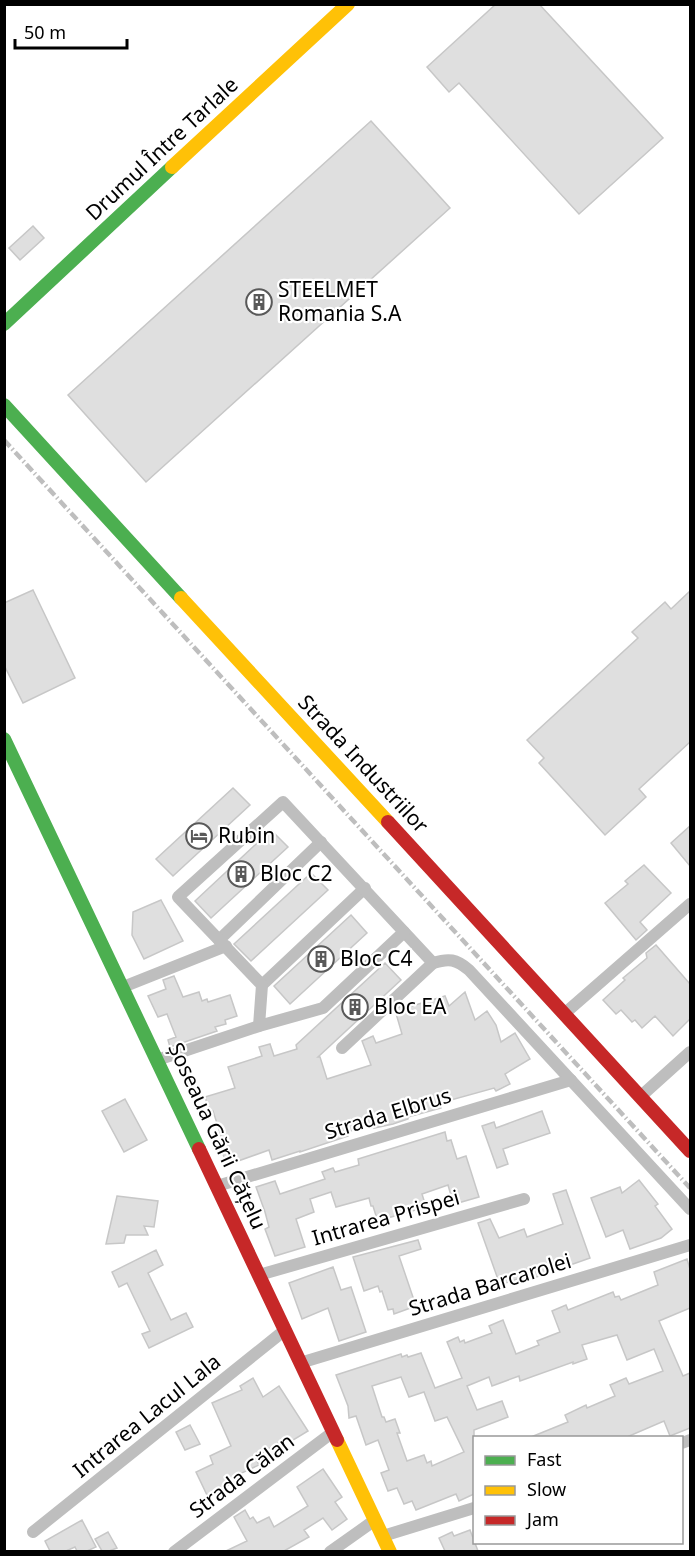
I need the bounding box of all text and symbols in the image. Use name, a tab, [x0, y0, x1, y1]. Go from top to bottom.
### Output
scale bar	[15, 12, 128, 50]
text: 50 m	[24, 20, 66, 44]
street label: Drumul Între Tarlale	[79, 70, 243, 226]
place label: STEELMET Romania S.A	[278, 275, 402, 327]
building icon: STEELMET Romania S.A	[244, 287, 274, 317]
street label: Strada Industriilor	[292, 688, 435, 839]
hotel icon: Rubin	[184, 821, 214, 851]
place label: Rubin	[218, 821, 275, 849]
building icon: Bloc C2	[226, 859, 256, 889]
place label: Bloc C2	[260, 859, 333, 887]
building icon: Bloc C4	[306, 944, 336, 974]
place label: Bloc C4	[340, 944, 413, 972]
building icon: Bloc EA	[340, 992, 370, 1022]
place label: Bloc EA	[374, 992, 447, 1020]
street label: Șoseaua Gării Cățelu	[162, 1038, 274, 1234]
street label: Strada Elbrus	[321, 1081, 454, 1146]
street label: Intrarea Prispei	[309, 1183, 463, 1251]
street label: Strada Barcarolei	[405, 1246, 574, 1322]
street label: Intrarea Lacul Lala	[67, 1347, 226, 1483]
street label: Strada Călan	[183, 1427, 300, 1524]
legend	[473, 1436, 683, 1544]
text: Fast	[527, 1447, 562, 1471]
text: Slow	[527, 1477, 566, 1501]
text: Jam	[525, 1507, 559, 1531]

